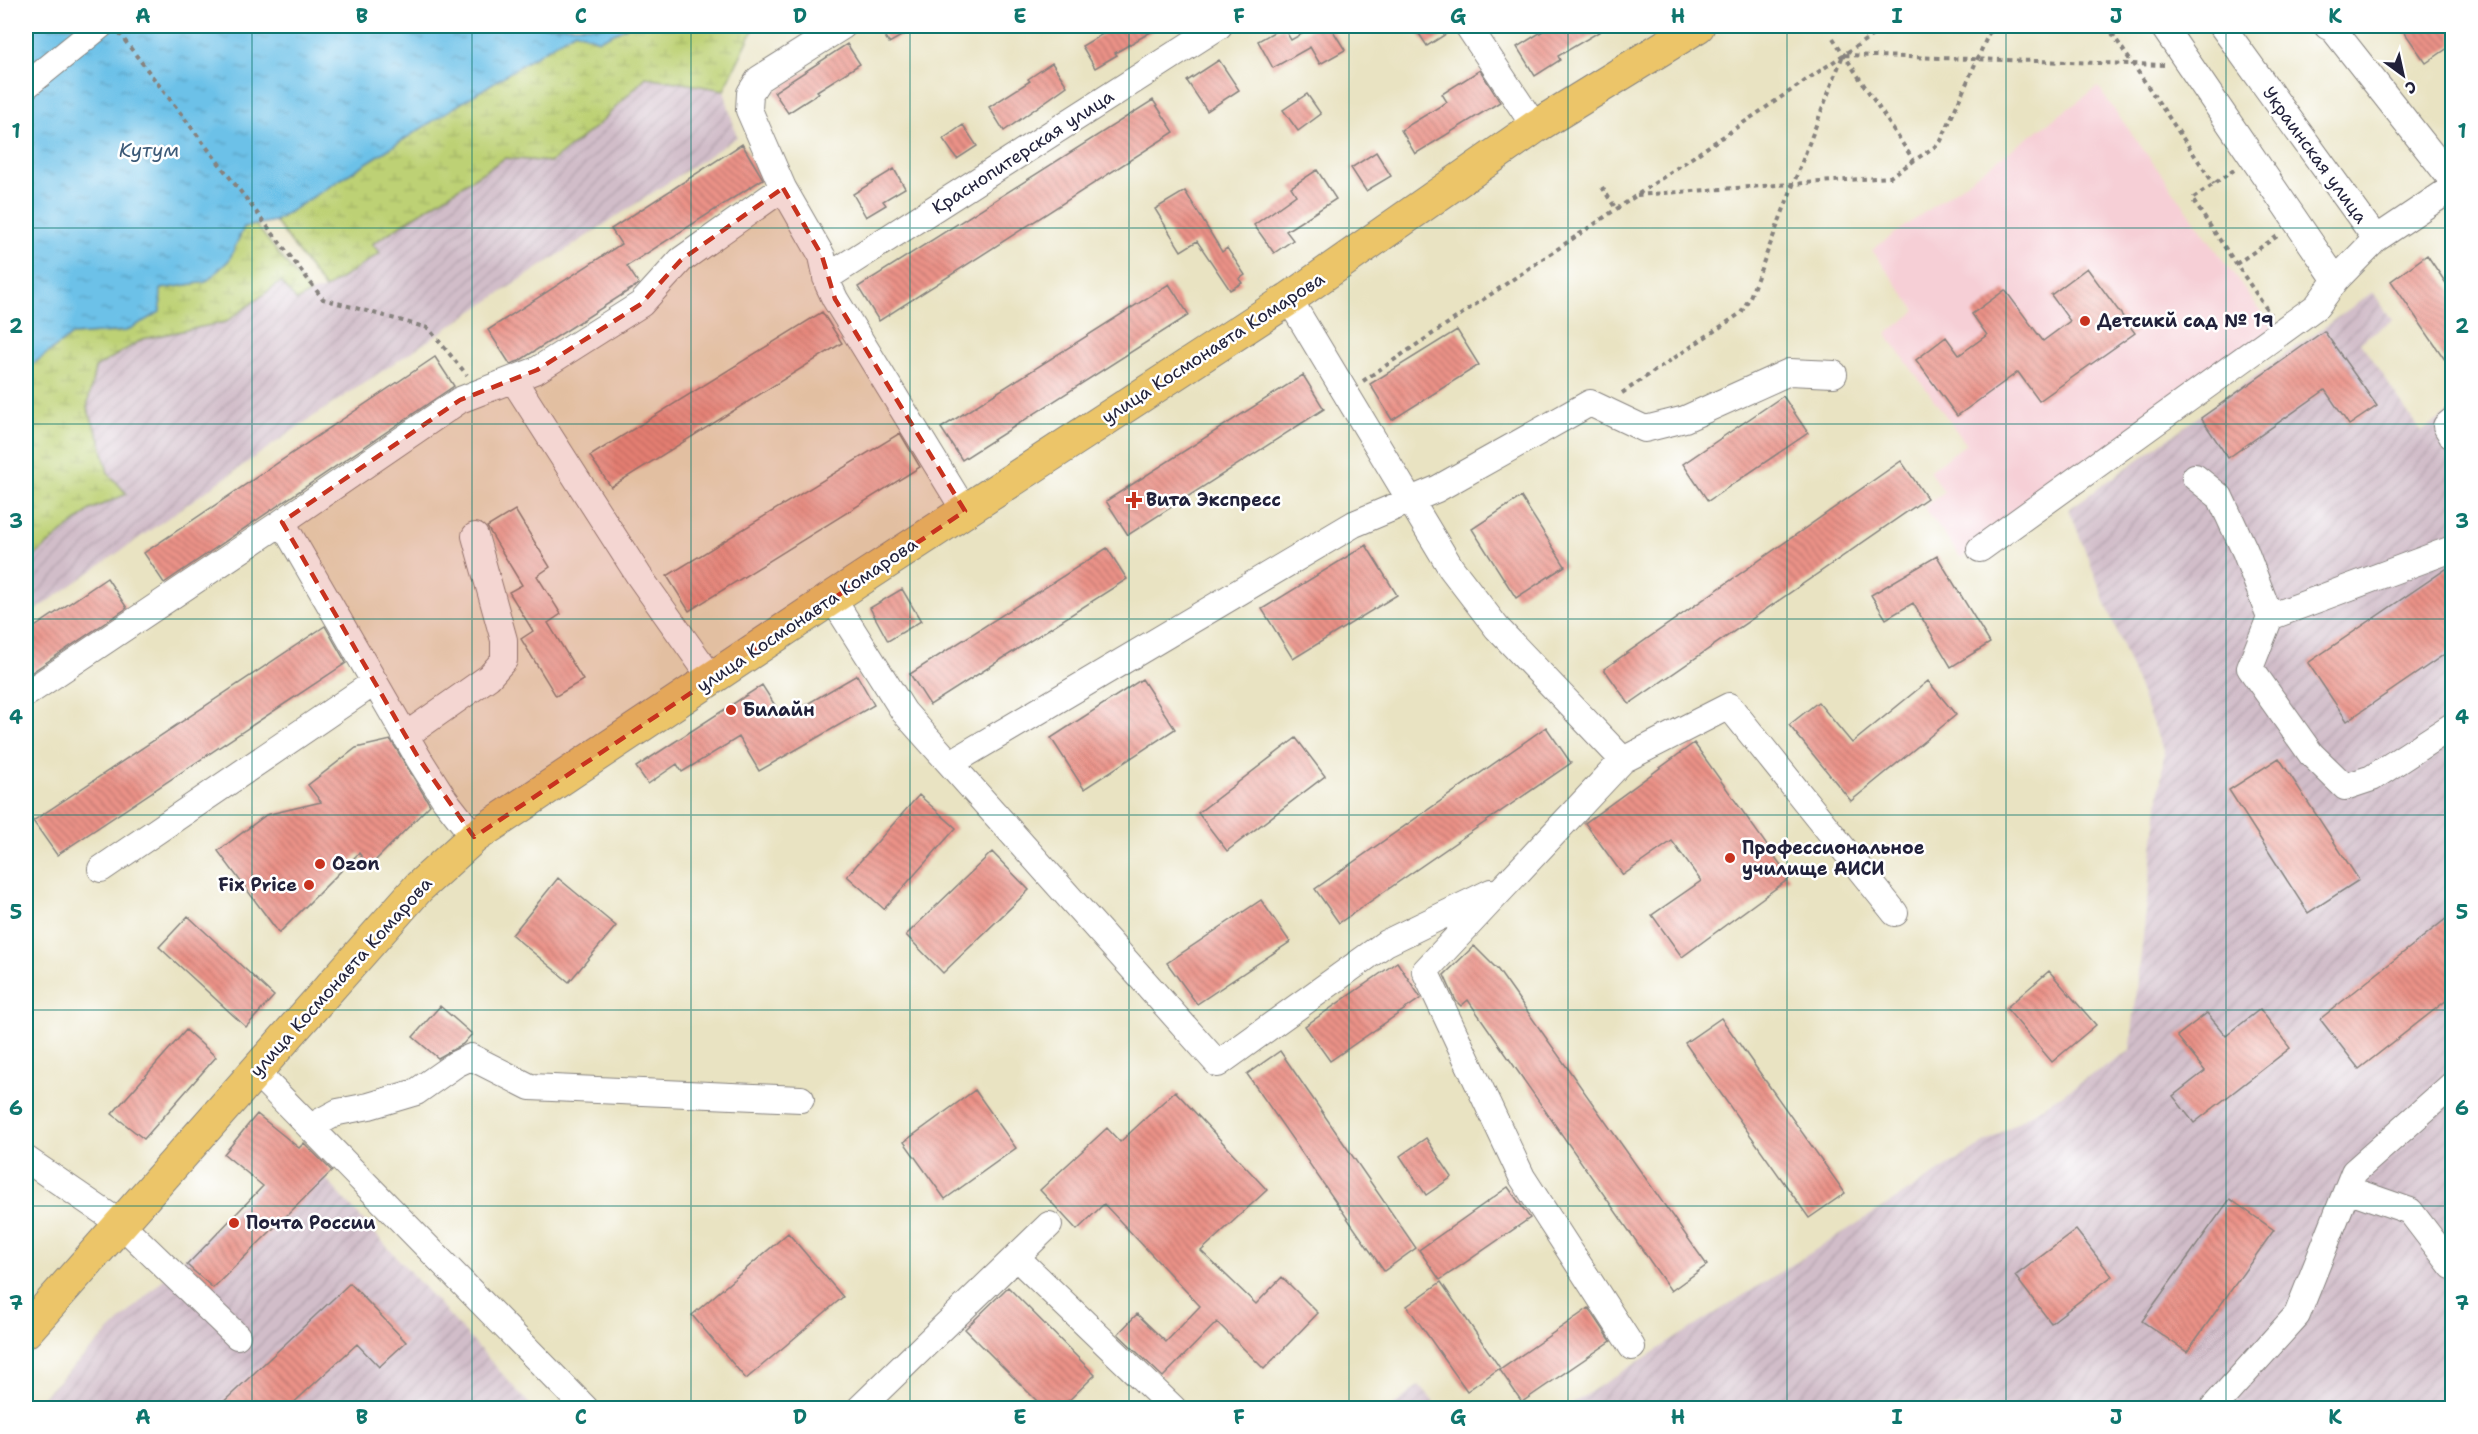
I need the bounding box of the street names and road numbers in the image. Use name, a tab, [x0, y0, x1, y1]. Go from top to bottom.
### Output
street label: Украинская улица	[2257, 82, 2373, 228]
street label: Краснопитерская улица	[928, 84, 1118, 220]
street label: улица Космонавта Комарова	[1097, 267, 1329, 429]
street label: улица Космонавта Комарова	[692, 532, 922, 698]
street label: улица Космонавта Комарова	[245, 872, 437, 1082]

